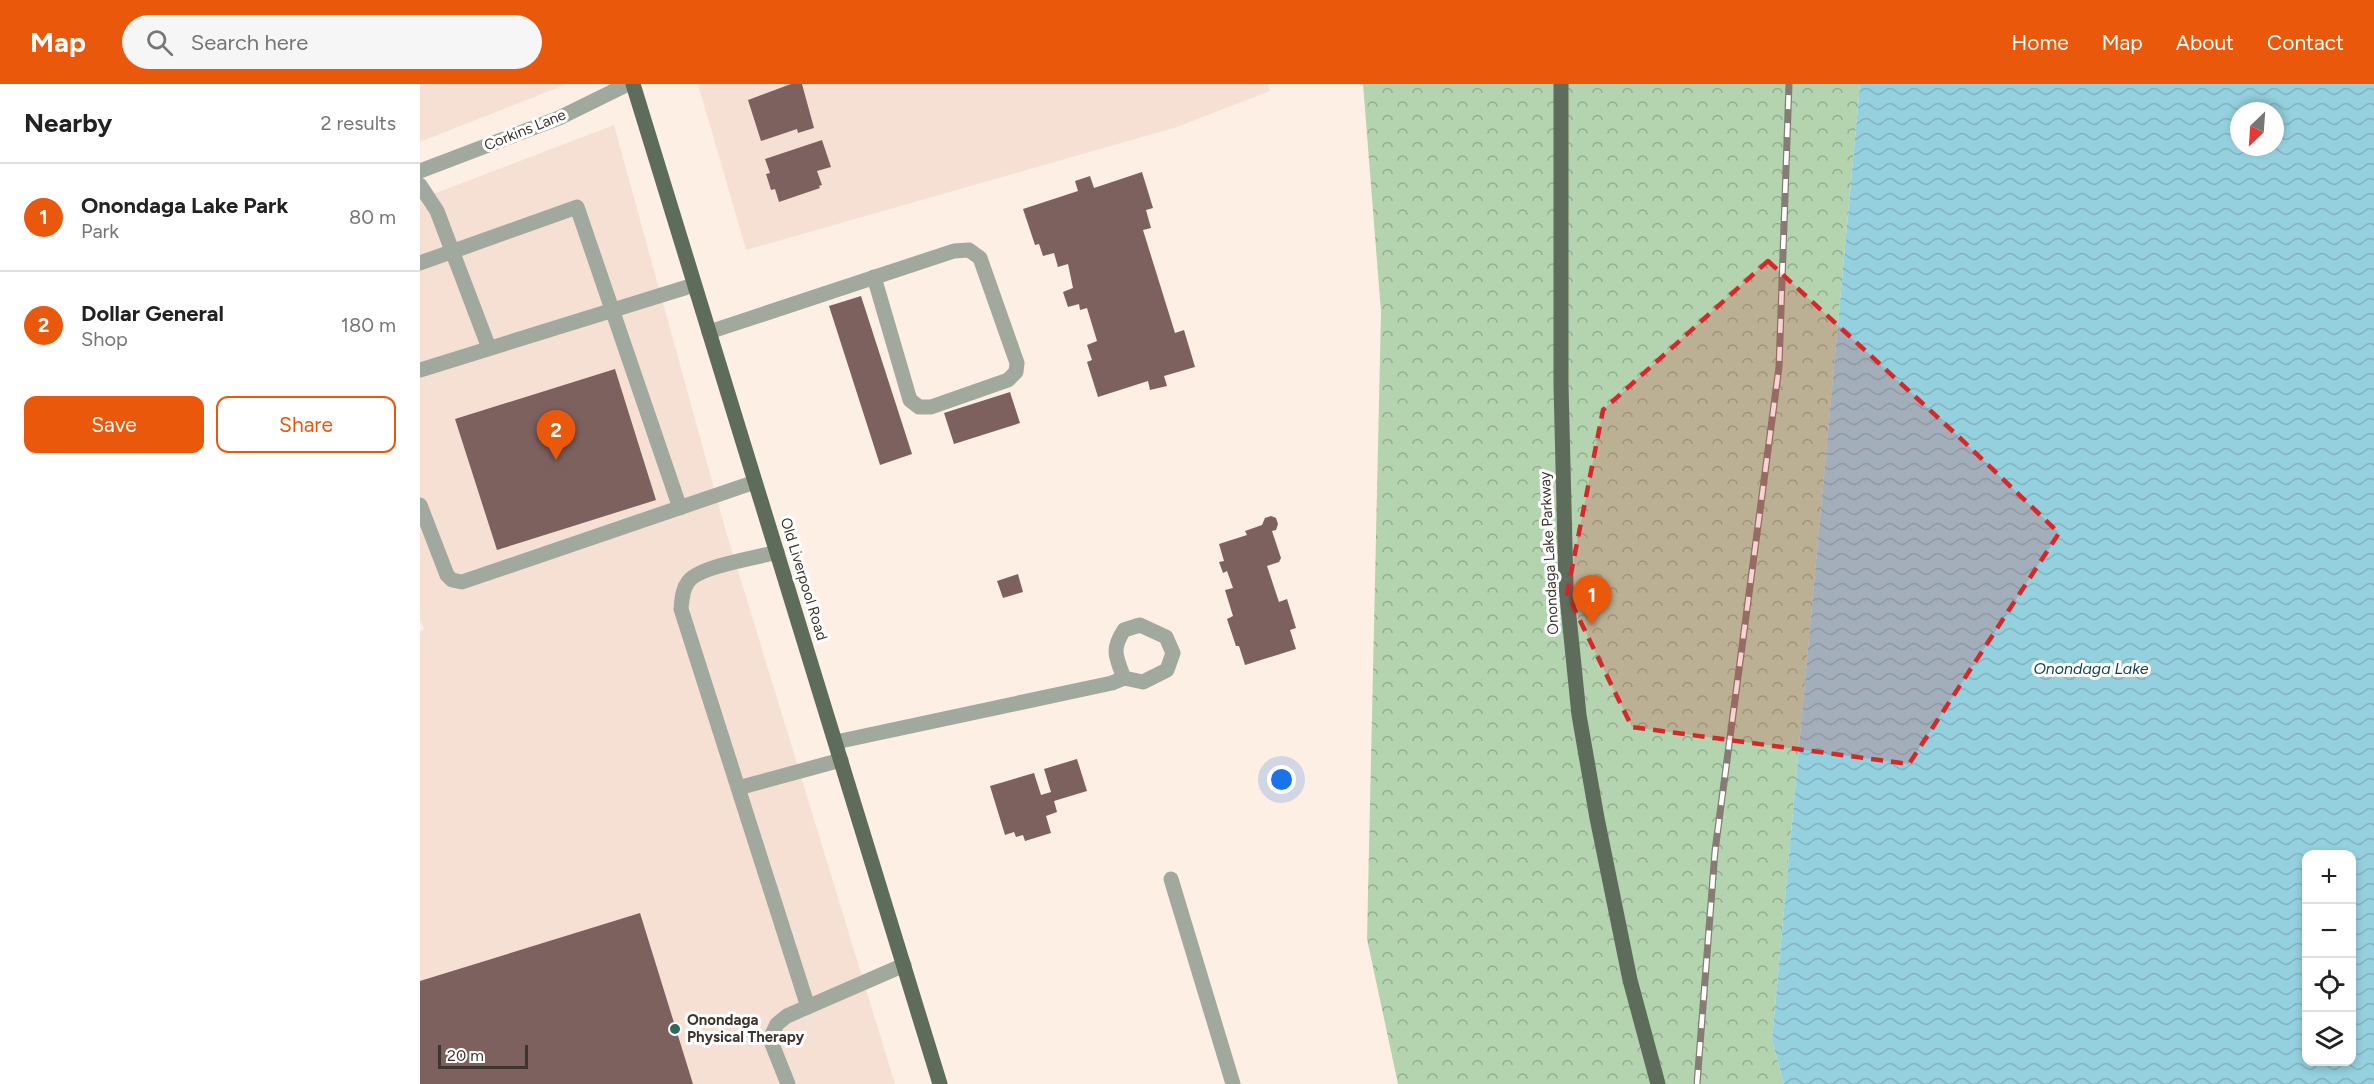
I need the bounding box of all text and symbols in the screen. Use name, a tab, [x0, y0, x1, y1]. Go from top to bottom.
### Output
search box	[122, 15, 542, 69]
text: Map	[30, 25, 86, 59]
icon: search	[143, 26, 176, 59]
text: Search here	[191, 29, 308, 56]
text: Home	[2012, 30, 2069, 55]
text: Map	[2102, 30, 2143, 55]
text: About	[2176, 30, 2234, 55]
text: Contact	[2267, 30, 2344, 55]
north arrow	[2230, 102, 2284, 156]
street label: Corkins Lane	[482, 105, 568, 155]
text: Nearby	[24, 107, 112, 139]
text: 2 results	[320, 111, 396, 135]
text: Onondaga Lake Park	[81, 192, 288, 219]
text: 1	[39, 205, 48, 229]
text: 80 m	[349, 205, 396, 229]
text: Park	[81, 219, 119, 243]
text: Dollar General	[81, 300, 224, 327]
text: 2	[38, 313, 49, 337]
text: 180 m	[341, 313, 396, 337]
text: Shop	[81, 327, 128, 351]
button: Save	[24, 396, 204, 453]
button: Share	[216, 396, 396, 453]
pin: 2	[536, 410, 576, 460]
street label: Onondaga Lake Parkway	[1536, 471, 1562, 635]
street label: Old Liverpool Road	[777, 515, 831, 643]
pin: 1	[1572, 576, 1612, 625]
water label: Onondaga Lake	[2033, 659, 2149, 678]
your location	[1267, 765, 1296, 794]
map controls	[2302, 850, 2356, 1066]
button: +	[2302, 850, 2356, 904]
button: −	[2302, 904, 2356, 958]
button: locate	[2302, 958, 2356, 1012]
place label: Onondaga Physical Therapy	[687, 1011, 804, 1046]
button: layers	[2302, 1012, 2356, 1066]
marker: Onondaga Physical Therapy	[668, 1022, 682, 1036]
scale bar	[438, 1042, 528, 1070]
text: 20 m	[447, 1046, 484, 1065]

